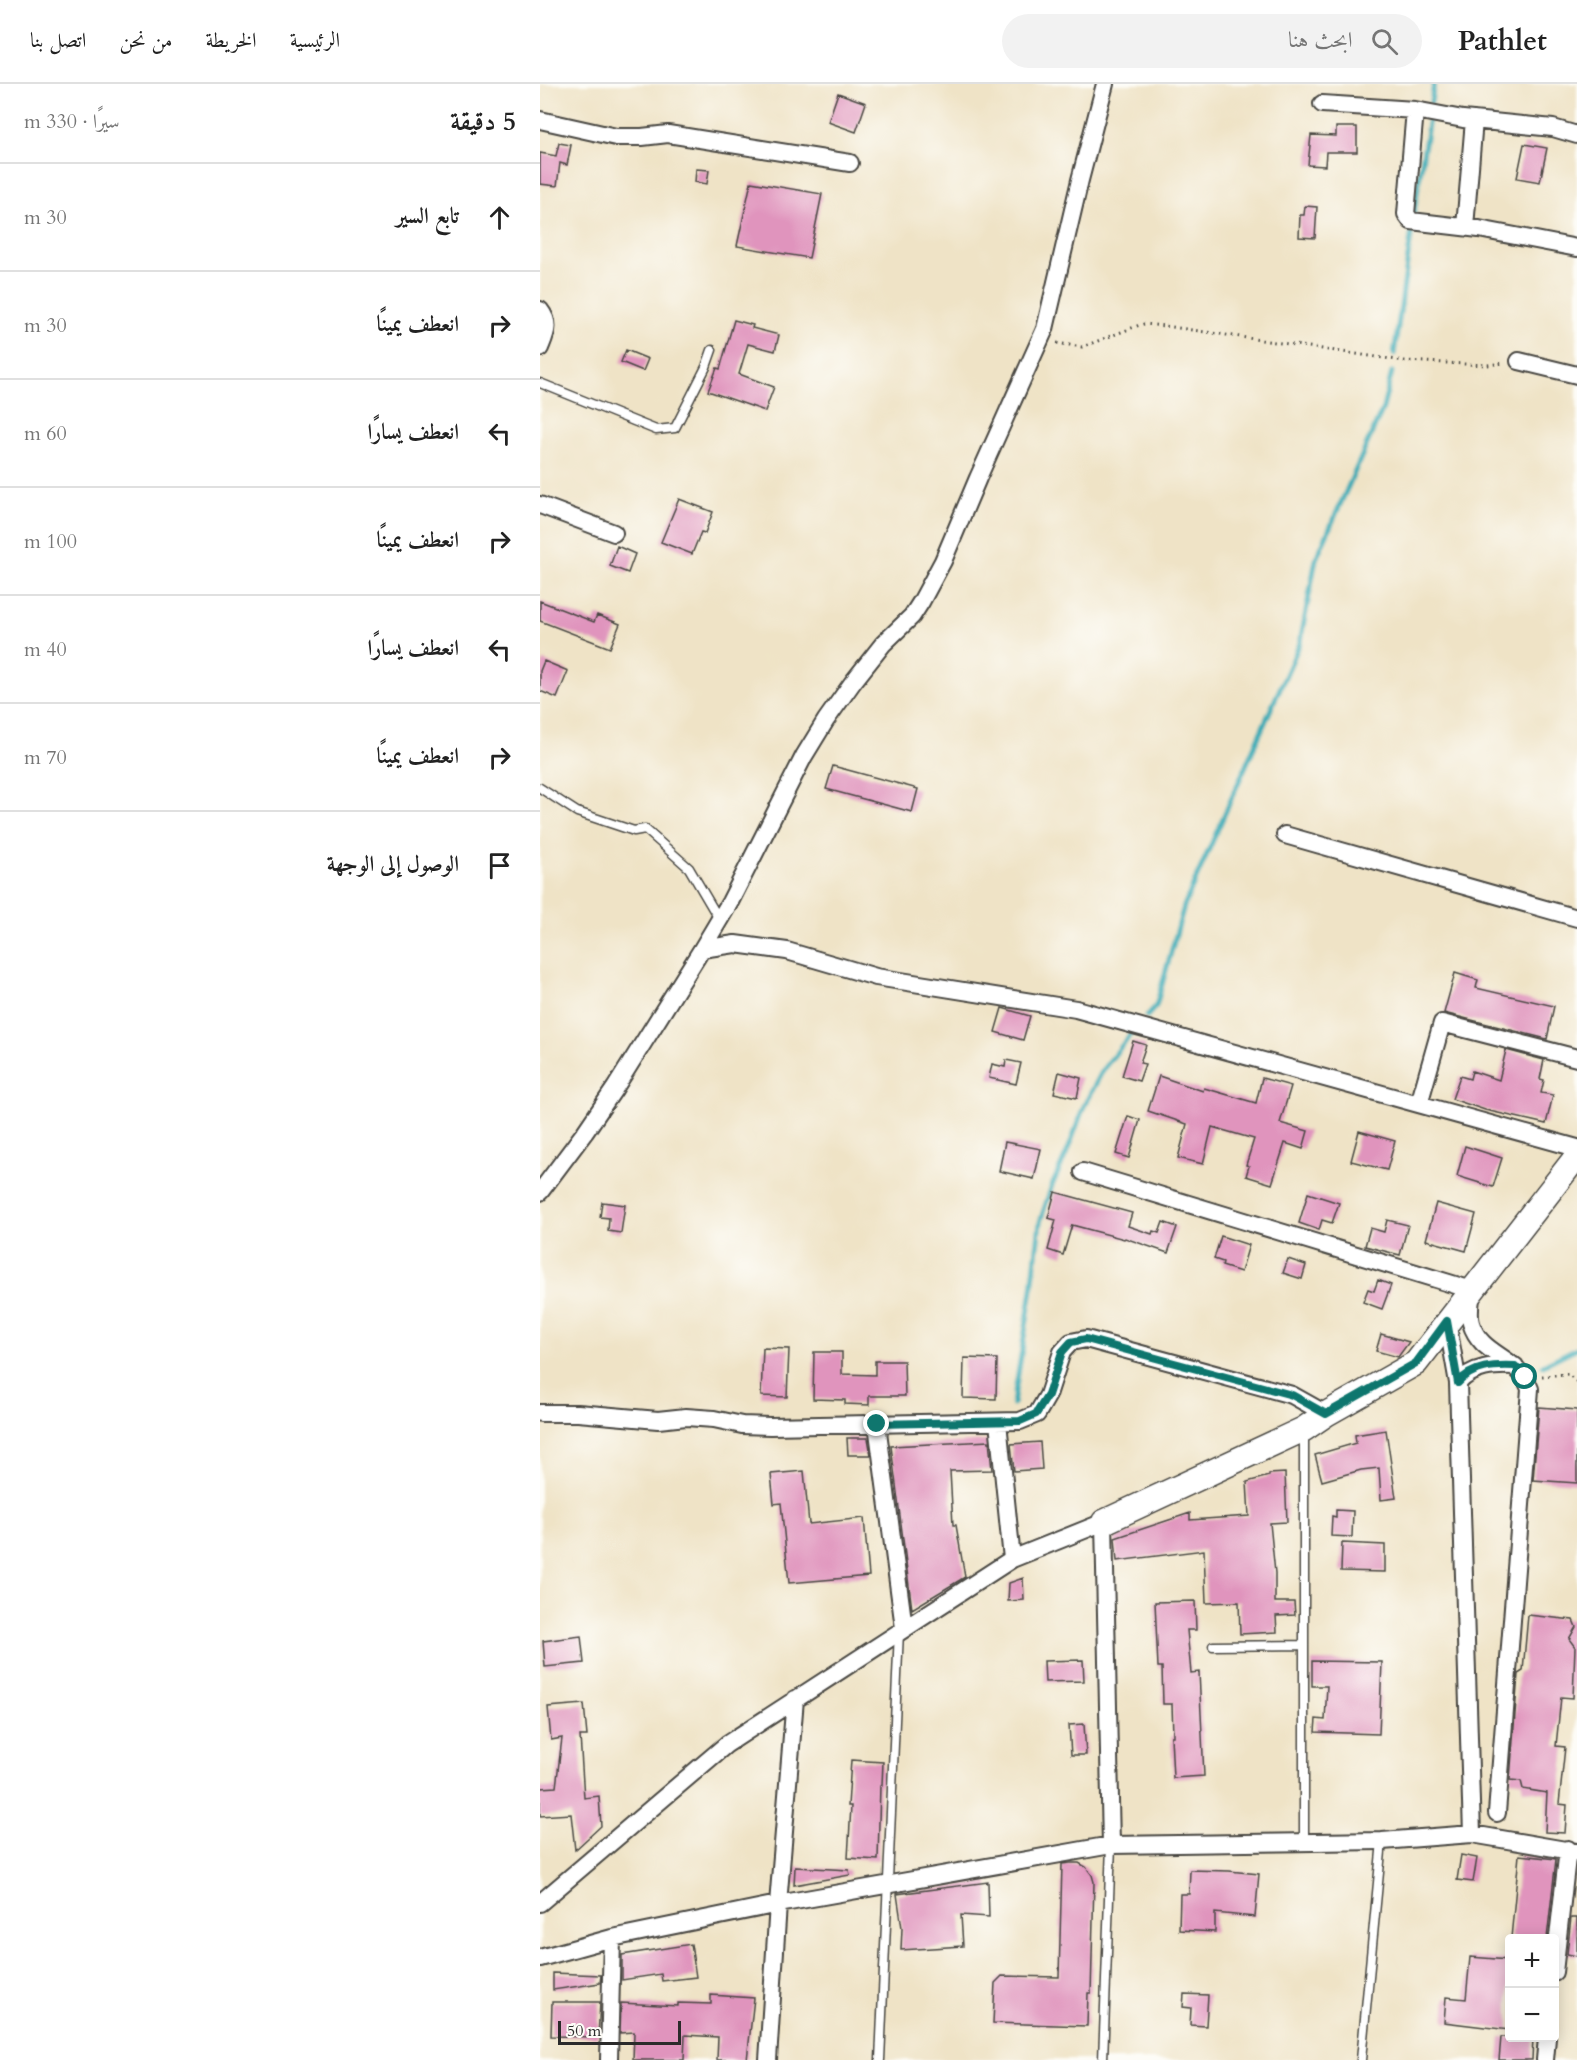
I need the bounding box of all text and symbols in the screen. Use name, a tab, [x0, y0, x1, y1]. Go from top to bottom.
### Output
search box	[1002, 14, 1422, 68]
text: Pathlet	[1458, 22, 1547, 60]
text: ابحث هنا	[1288, 25, 1353, 55]
icon: search	[1368, 25, 1401, 58]
text: اتصل بنا	[30, 26, 86, 55]
text: من نحن	[119, 26, 173, 55]
text: الخريطة	[206, 26, 257, 55]
text: الرئيسية	[290, 26, 340, 55]
text: 5 دقيقة	[450, 104, 516, 139]
text: سيرًا · 330 m	[24, 108, 120, 135]
text: تابع السير	[396, 201, 459, 231]
icon: ahead	[483, 201, 516, 234]
text: 30 m	[24, 204, 67, 231]
text: انعطف يمينًا	[376, 309, 459, 339]
icon: right	[483, 309, 516, 342]
text: 30 m	[24, 312, 67, 339]
text: انعطف يسارًا	[368, 417, 459, 447]
icon: left	[483, 417, 516, 450]
text: 60 m	[24, 420, 67, 447]
text: انعطف يمينًا	[376, 525, 459, 555]
icon: right	[483, 525, 516, 558]
text: 100 m	[24, 528, 77, 555]
text: انعطف يسارًا	[368, 633, 459, 663]
icon: left	[483, 633, 516, 666]
text: 40 m	[24, 636, 67, 663]
text: انعطف يمينًا	[376, 741, 459, 771]
icon: right	[483, 741, 516, 774]
text: 70 m	[24, 744, 67, 771]
text: الوصول إلى الوجهة	[327, 849, 459, 879]
icon: arrive	[483, 849, 516, 882]
route start	[1511, 1363, 1537, 1389]
route end	[863, 1410, 889, 1436]
map controls	[1505, 1934, 1559, 2042]
button: +	[1505, 1934, 1559, 1988]
button: −	[1505, 1988, 1559, 2042]
scale bar	[558, 2018, 681, 2046]
text: 50 m	[567, 2020, 601, 2042]

